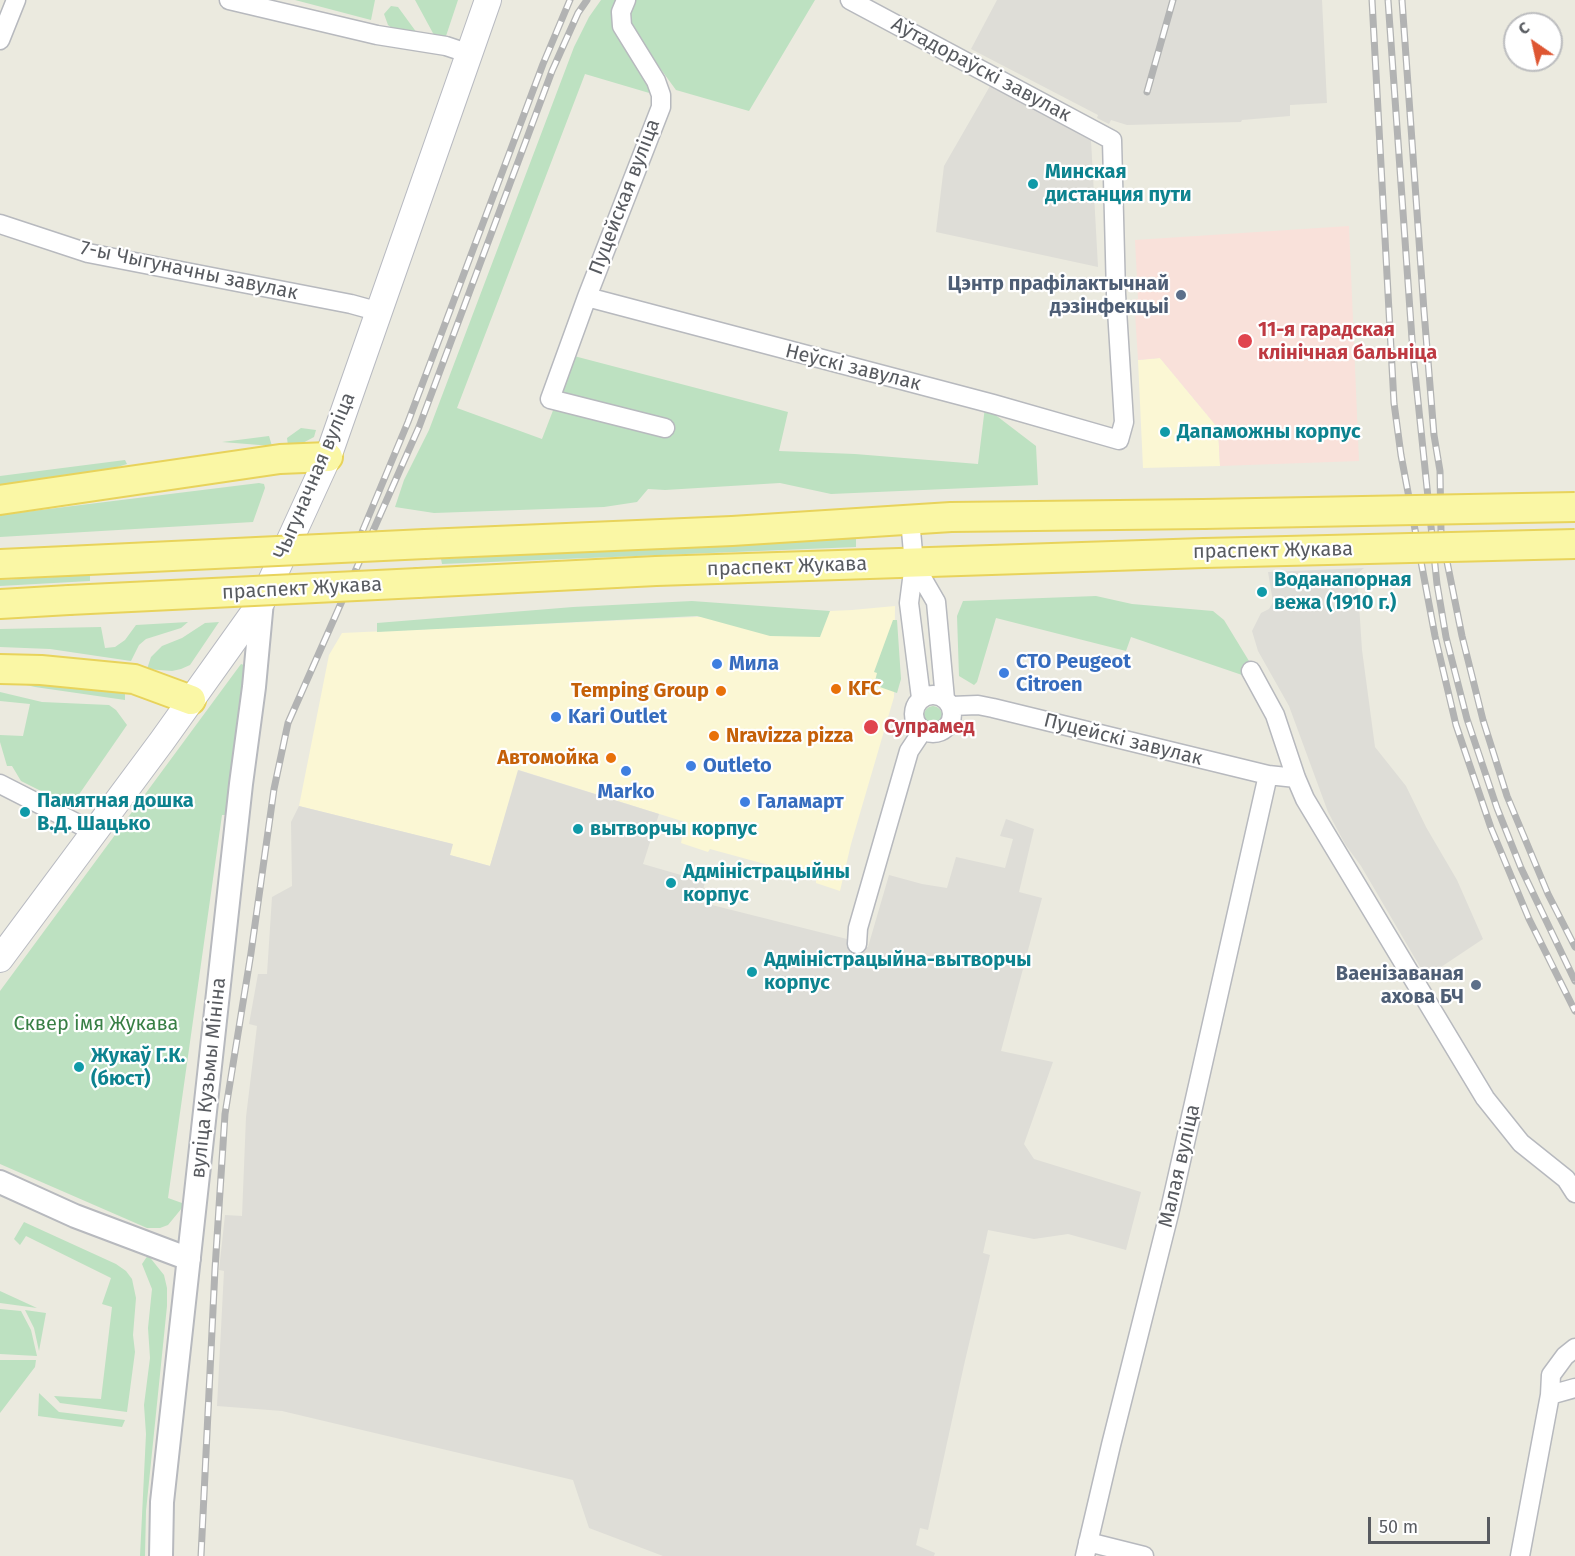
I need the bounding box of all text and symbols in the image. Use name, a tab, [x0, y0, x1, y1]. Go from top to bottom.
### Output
street label: Аўтадораўскі завулак	[887, 12, 1075, 128]
north arrow	[1503, 12, 1563, 72]
text: С	[1515, 18, 1533, 39]
street label: Пуцейская вуліца	[584, 116, 666, 278]
place label: Минская дистанция пути	[1045, 160, 1192, 207]
marker: Минская дистанция пути	[1026, 177, 1040, 191]
street label: 7-ы Чыгуначны завулак	[78, 236, 300, 306]
place label: Цэнтр прафілактычнай дэзінфекцыі	[947, 272, 1169, 319]
marker: Цэнтр прафілактычнай дэзінфекцыі	[1174, 288, 1188, 302]
place label: 11-я гарадская клінічная бальніца	[1258, 318, 1437, 365]
marker: 11-я гарадская клінічная бальніца	[1236, 332, 1254, 350]
street label: Неўскі завулак	[783, 340, 923, 396]
street label: Чыгуначная вуліца	[269, 389, 361, 563]
place label: Дапаможны корпус	[1177, 420, 1361, 444]
marker: Дапаможны корпус	[1158, 425, 1172, 439]
street label: праспект Жукава	[1193, 538, 1353, 564]
street label: праспект Жукава	[706, 552, 868, 582]
place label: Воданапорная вежа (1910 г.)	[1274, 568, 1412, 615]
street label: праспект Жукава	[221, 573, 383, 605]
marker: Воданапорная вежа (1910 г.)	[1255, 585, 1269, 599]
place label: СТО Peugeot Citroen	[1016, 650, 1131, 697]
place label: Мила	[729, 652, 779, 676]
marker: Мила	[710, 657, 724, 671]
marker: СТО Peugeot Citroen	[997, 666, 1011, 680]
place label: KFC	[848, 677, 882, 701]
place label: Temping Group	[571, 679, 709, 703]
marker: KFC	[829, 682, 843, 696]
marker: Temping Group	[714, 684, 728, 698]
place label: Kari Outlet	[568, 705, 667, 729]
street label: Пуцейскі завулак	[1041, 709, 1205, 771]
marker: Kari Outlet	[549, 710, 563, 724]
place label: Супрамед	[884, 715, 975, 739]
marker: Супрамед	[862, 718, 880, 736]
place label: Nravizza pizza	[726, 724, 853, 748]
marker: Nravizza pizza	[707, 729, 721, 743]
place label: Автомойка	[497, 746, 599, 770]
marker: Автомойка	[604, 751, 618, 765]
place label: Outleto	[703, 754, 772, 778]
marker: Outleto	[684, 759, 698, 773]
marker: Marko	[619, 764, 633, 778]
place label: Marko	[597, 780, 655, 804]
place label: Памятная дошка В.Д. Шацько	[37, 789, 194, 836]
place label: Галамарт	[757, 790, 844, 814]
marker: Галамарт	[738, 795, 752, 809]
marker: Памятная дошка В.Д. Шацько	[18, 805, 32, 819]
place label: вытворчы корпус	[590, 817, 757, 841]
marker: вытворчы корпус	[571, 822, 585, 836]
place label: Адміністрацыйны корпус	[683, 860, 850, 907]
marker: Адміністрацыйны корпус	[664, 876, 678, 890]
place label: Адміністрацыйна-вытворчы корпус	[764, 948, 1031, 995]
place label: Ваенізаваная ахова БЧ	[1336, 962, 1464, 1009]
marker: Адміністрацыйна-вытворчы корпус	[745, 965, 759, 979]
street label: вуліца Кузьмы Мініна	[187, 976, 231, 1180]
marker: Ваенізаваная ахова БЧ	[1469, 978, 1483, 992]
park label: Сквер імя Жукава	[14, 1012, 178, 1036]
place label: Жукаў Г.К. (бюст)	[91, 1044, 185, 1091]
marker: Жукаў Г.К. (бюст)	[72, 1060, 86, 1074]
street label: Малая вуліца	[1154, 1102, 1206, 1230]
scale bar	[1371, 1505, 1492, 1543]
text: 50 m	[1379, 1516, 1418, 1538]

